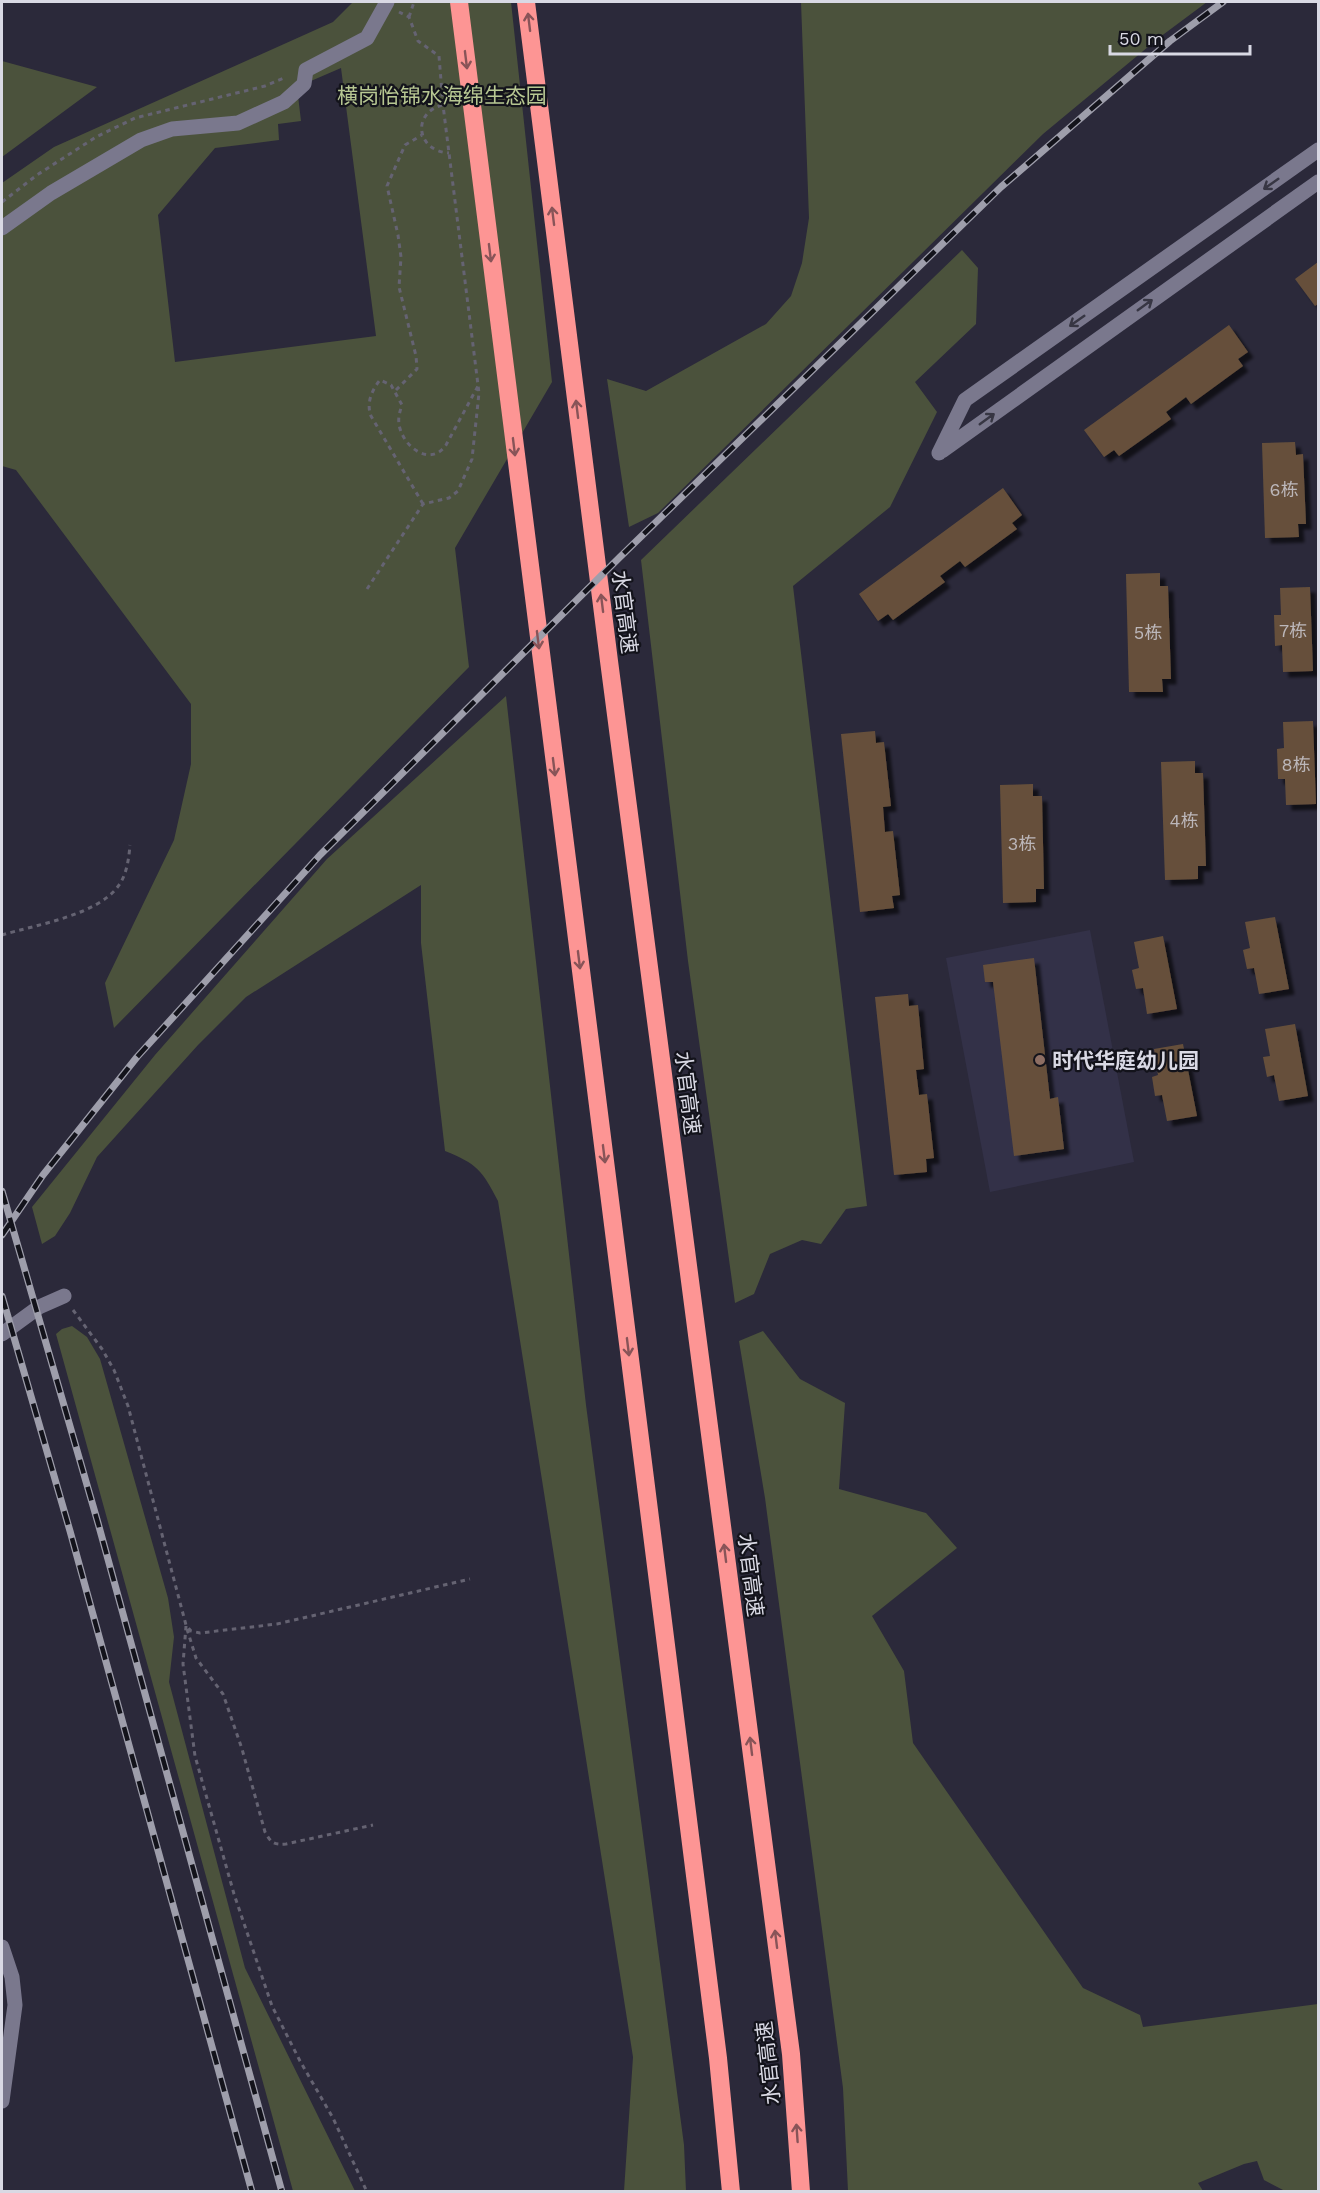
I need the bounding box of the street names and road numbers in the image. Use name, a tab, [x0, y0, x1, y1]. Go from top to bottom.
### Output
street label: 水官高速	[607, 569, 643, 655]
street label: 水官高速	[670, 1050, 706, 1136]
street label: 水官高速	[733, 1532, 769, 1618]
street label: 水官高速	[751, 2020, 785, 2106]

